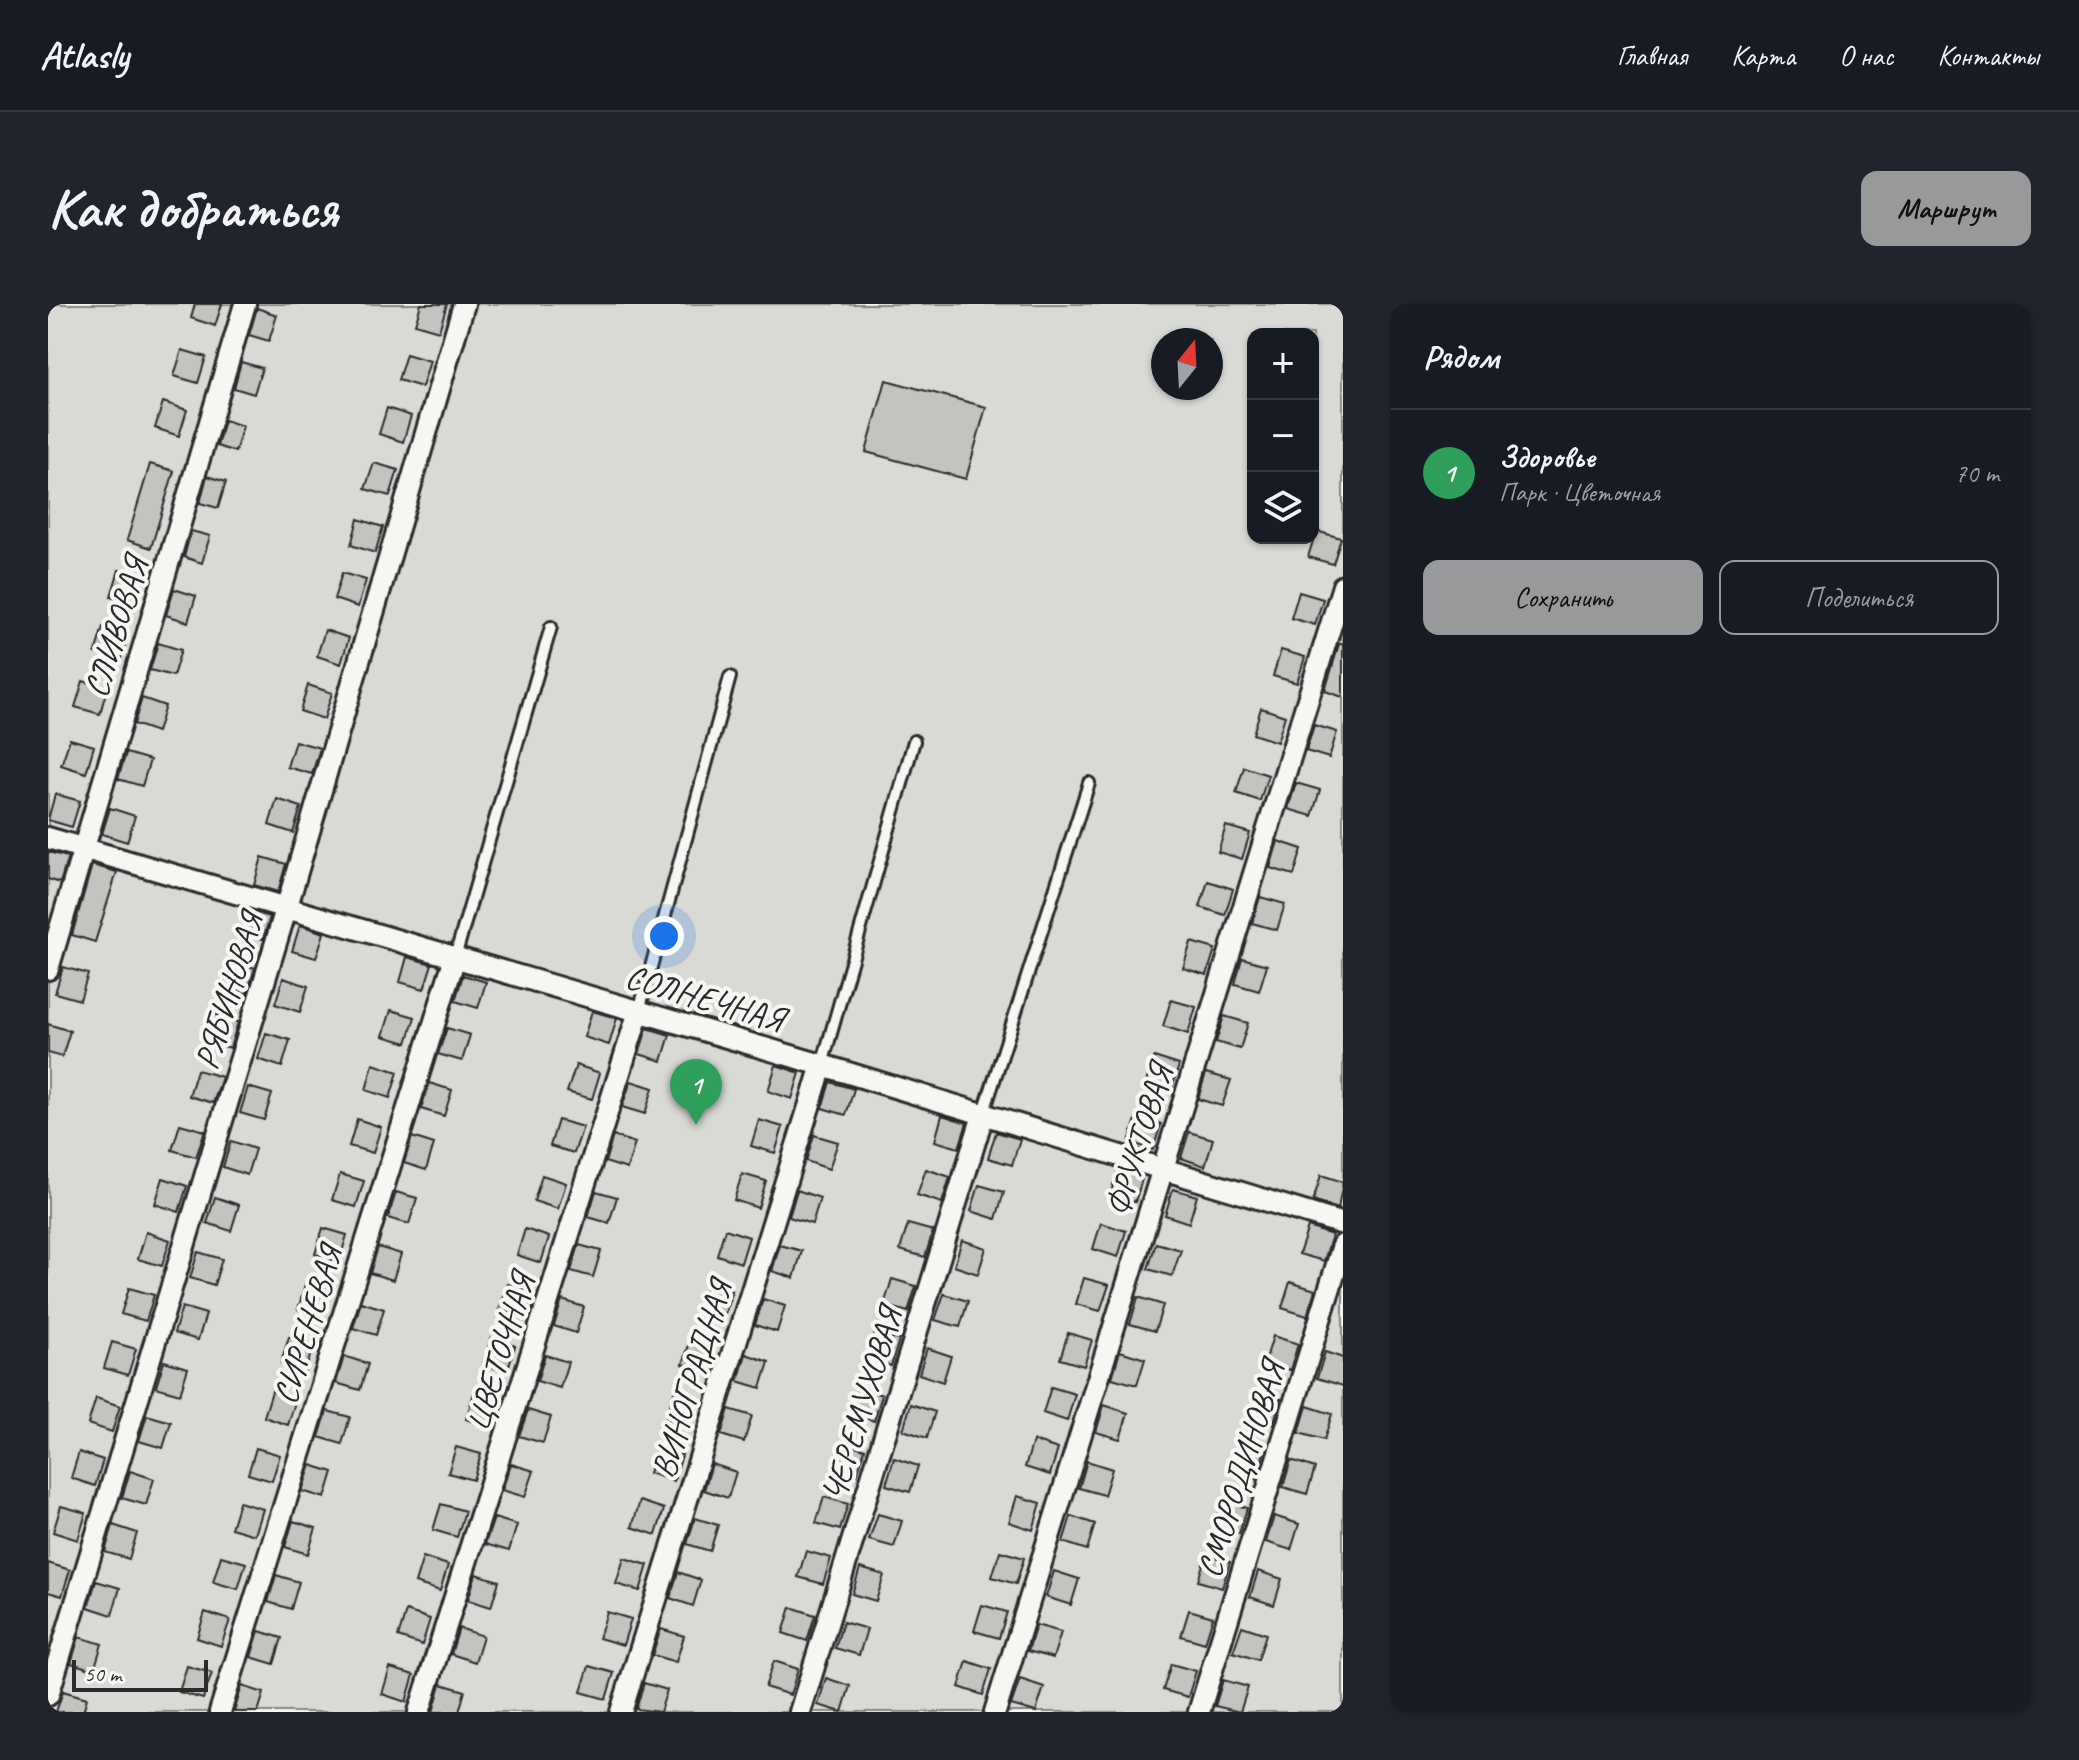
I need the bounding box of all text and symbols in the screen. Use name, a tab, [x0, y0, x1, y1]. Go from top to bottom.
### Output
text: Atlasly	[40, 32, 129, 79]
text: Главная	[1617, 38, 1687, 73]
text: Карта	[1731, 38, 1795, 73]
text: О нас	[1839, 38, 1893, 73]
text: Контакты	[1937, 38, 2039, 73]
button: Маршрут	[1861, 171, 2031, 246]
text: Как добраться	[48, 173, 338, 244]
north arrow	[1151, 328, 1223, 400]
map controls	[1247, 328, 1319, 544]
button: +	[1247, 328, 1319, 400]
text: Рядом	[1423, 335, 1499, 378]
button: −	[1247, 400, 1319, 472]
text: Здоровье	[1499, 438, 1595, 476]
text: 1	[1443, 457, 1455, 490]
text: 70 m	[1955, 457, 1999, 490]
button: layers	[1247, 472, 1319, 544]
text: Парк · Цветочная	[1499, 476, 1660, 509]
street label: СЛИВОВАЯ	[74, 547, 159, 702]
button: Сохранить	[1423, 560, 1703, 635]
button: Поделиться	[1719, 560, 1999, 635]
street label: РЯБИНОВАЯ	[184, 904, 274, 1074]
your location	[644, 916, 684, 956]
street label: СОЛНЕЧНАЯ	[621, 954, 794, 1042]
street label: ФРУКТОВАЯ	[1095, 1054, 1183, 1221]
pin: 1	[670, 1059, 722, 1125]
street label: СИРЕНЕВАЯ	[263, 1237, 353, 1409]
street label: ЦВЕТОЧНАЯ	[455, 1263, 545, 1436]
street label: ВИНОГРАДНАЯ	[641, 1271, 743, 1483]
street label: ЧЕРЕМУХОВАЯ	[812, 1298, 913, 1506]
street label: СМОРОДИНОВАЯ	[1187, 1351, 1295, 1582]
scale bar	[72, 1656, 208, 1692]
text: 50 m	[84, 1660, 121, 1688]

